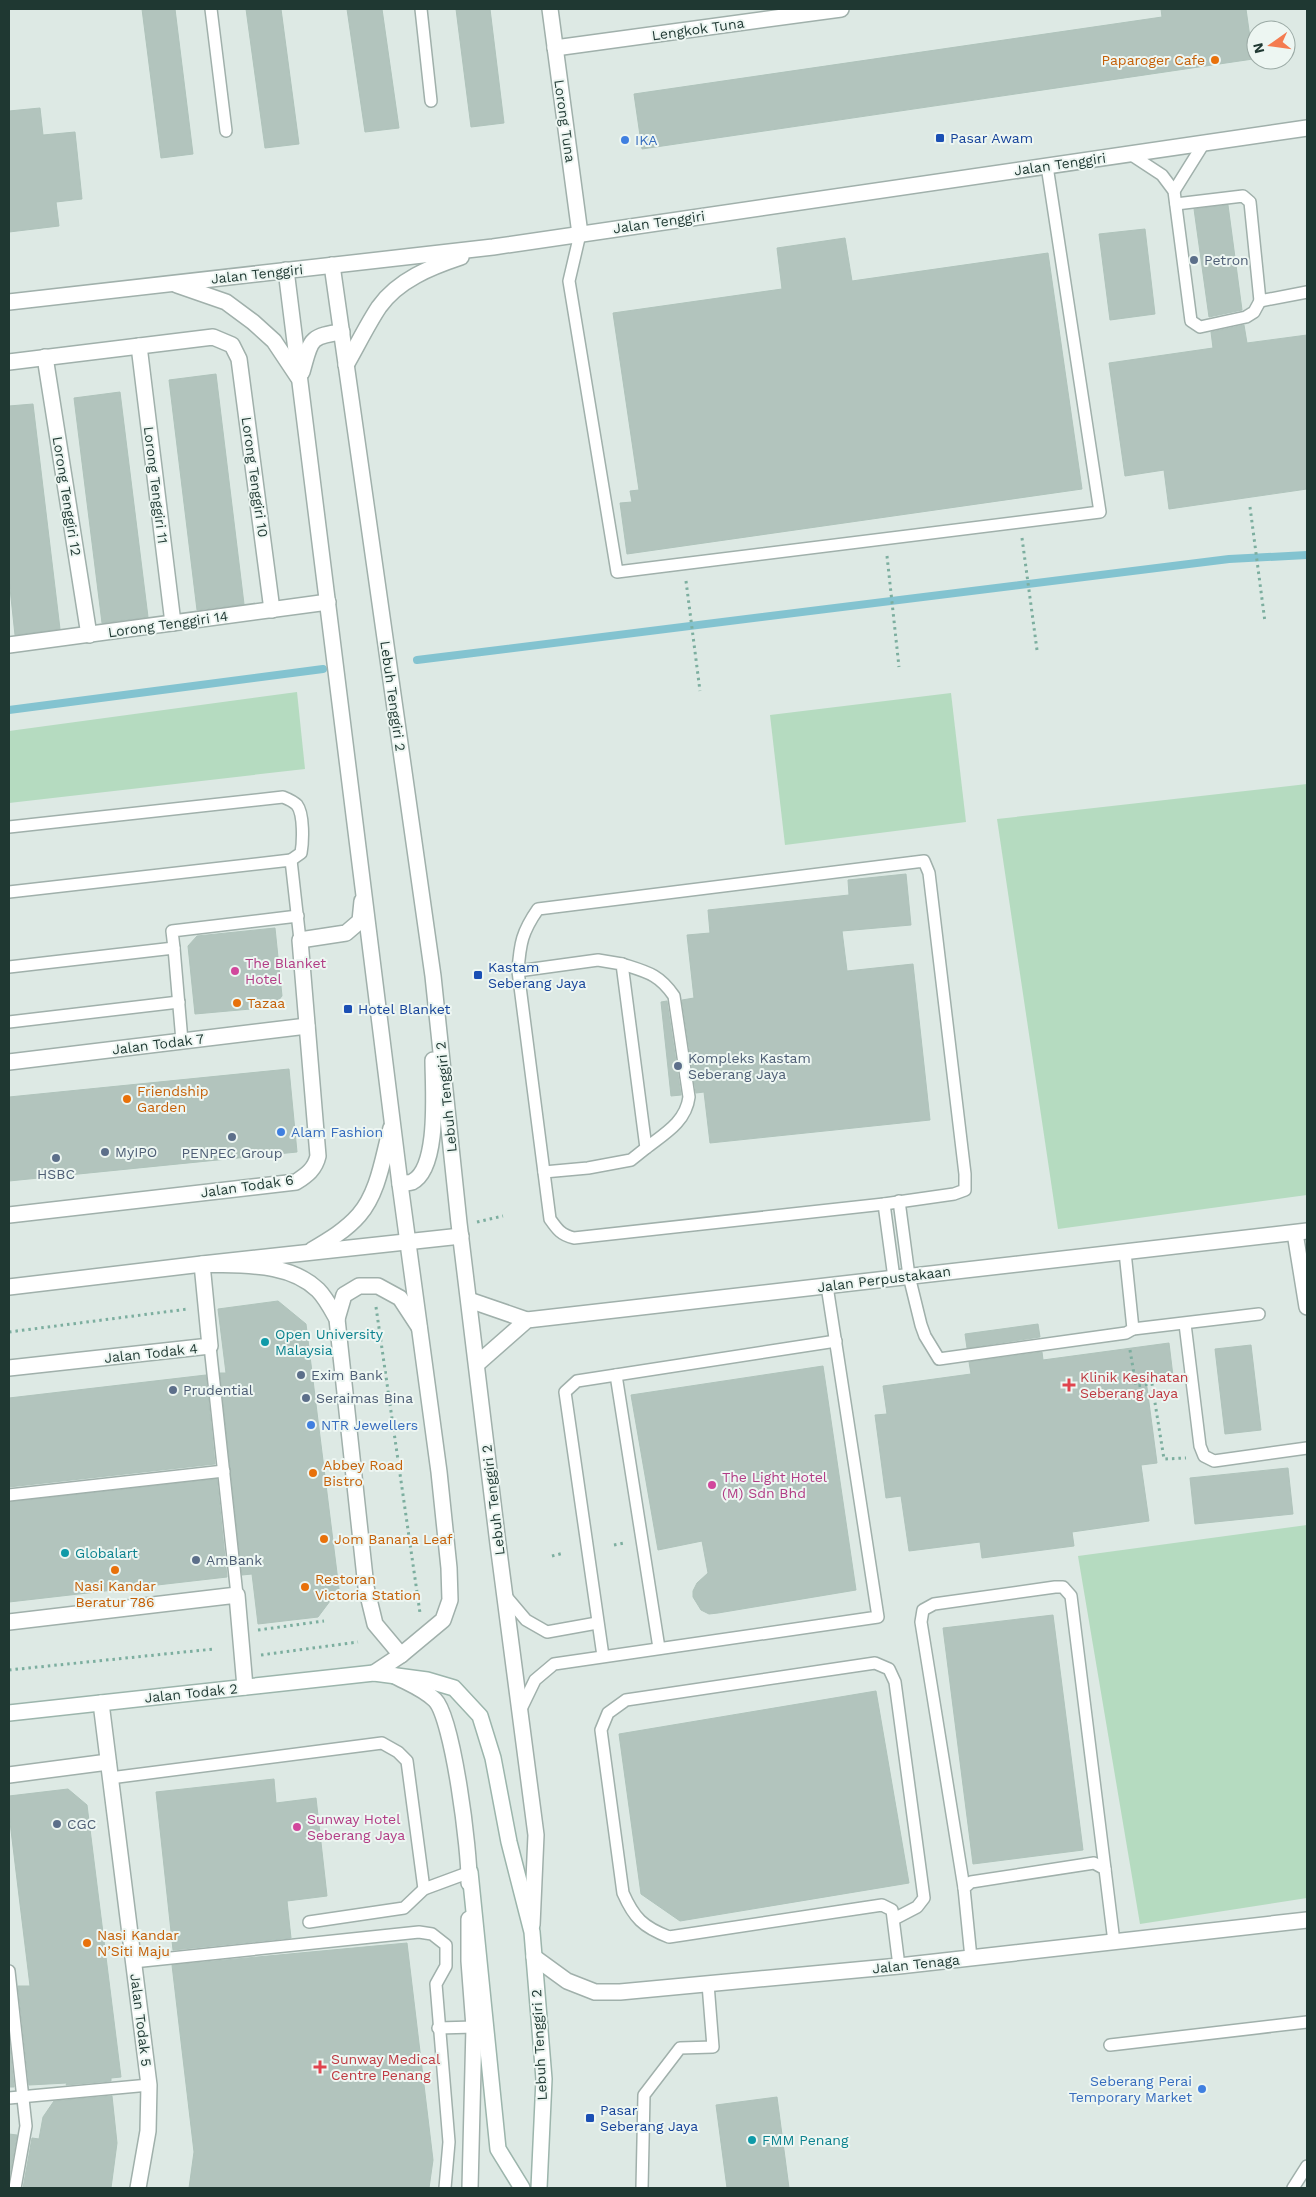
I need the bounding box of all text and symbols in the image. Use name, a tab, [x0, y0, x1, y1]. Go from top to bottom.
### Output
street label: Lengkok Tuna	[651, 15, 745, 43]
north arrow	[1246, 20, 1296, 70]
text: N	[1249, 41, 1267, 55]
place label: Paparoger Cafe	[1101, 52, 1205, 68]
marker: Paparoger Cafe	[1209, 54, 1221, 66]
street label: Lorong Tuna	[551, 78, 579, 164]
place label: Pasar Awam	[950, 130, 1033, 146]
place label: IKA	[635, 132, 658, 148]
marker: Pasar Awam	[934, 132, 946, 144]
marker: IKA	[619, 134, 631, 146]
street label: Jalan Tenggiri	[1013, 150, 1107, 178]
street label: Jalan Tenggiri	[612, 208, 706, 236]
place label: Petron	[1204, 252, 1249, 268]
marker: Petron	[1188, 254, 1200, 266]
street label: Jalan Tenggiri	[210, 261, 304, 287]
street label: Lorong Tenggiri 10	[239, 416, 271, 538]
street label: Lorong Tenggiri 11	[141, 425, 171, 545]
street label: Lorong Tenggiri 12	[50, 435, 84, 557]
street label: Lorong Tenggiri 14	[107, 608, 229, 640]
street label: Lebuh Tenggiri 2	[377, 640, 409, 752]
place label: The Blanket Hotel	[245, 955, 326, 987]
place label: Kastam Seberang Jaya	[488, 959, 586, 991]
marker: The Blanket Hotel	[229, 965, 241, 977]
marker: Kastam Seberang Jaya	[472, 969, 484, 981]
place label: Tazaa	[247, 995, 285, 1011]
marker: Tazaa	[231, 997, 243, 1009]
place label: Hotel Blanket	[358, 1001, 451, 1017]
marker: Hotel Blanket	[342, 1003, 354, 1015]
street label: Jalan Todak 7	[111, 1030, 205, 1058]
street label: Lebuh Tenggiri 2	[432, 1041, 460, 1153]
place label: Kompleks Kastam Seberang Jaya	[688, 1050, 811, 1082]
marker: Kompleks Kastam Seberang Jaya	[672, 1060, 684, 1072]
place label: Friendship Garden	[137, 1083, 208, 1115]
marker: Friendship Garden	[121, 1093, 133, 1105]
place label: Alam Fashion	[291, 1124, 383, 1140]
marker: Alam Fashion	[275, 1126, 287, 1138]
marker: PENPEC Group	[226, 1131, 238, 1143]
place label: MyIPO	[115, 1144, 157, 1160]
place label: PENPEC Group	[182, 1145, 282, 1161]
marker: MyIPO	[99, 1146, 111, 1158]
marker: HSBC	[50, 1152, 62, 1164]
place label: HSBC	[37, 1166, 75, 1182]
street label: Jalan Todak 6	[199, 1172, 295, 1200]
street label: Jalan Perpustakaan	[816, 1263, 952, 1295]
place label: Open University Malaysia	[275, 1326, 384, 1358]
marker: Open University Malaysia	[259, 1336, 271, 1348]
street label: Jalan Todak 4	[103, 1340, 199, 1366]
place label: Exim Bank	[311, 1367, 383, 1383]
marker: Exim Bank	[295, 1369, 307, 1381]
place label: Klinik Kesihatan Seberang Jaya	[1080, 1369, 1189, 1401]
marker: Klinik Kesihatan Seberang Jaya	[1062, 1378, 1076, 1392]
place label: Prudential	[183, 1382, 254, 1398]
marker: Prudential	[167, 1384, 179, 1396]
place label: Seraimas Bina	[316, 1390, 413, 1406]
marker: Seraimas Bina	[300, 1392, 312, 1404]
place label: NTR Jewellers	[321, 1417, 418, 1433]
marker: NTR Jewellers	[305, 1419, 317, 1431]
street label: Lebuh Tenggiri 2	[478, 1444, 508, 1556]
place label: Abbey Road Bistro	[323, 1457, 403, 1489]
marker: Abbey Road Bistro	[307, 1467, 319, 1479]
place label: The Light Hotel (M) Sdn Bhd	[722, 1469, 828, 1501]
marker: The Light Hotel (M) Sdn Bhd	[706, 1479, 718, 1491]
place label: Jom Banana Leaf	[334, 1531, 453, 1547]
marker: Jom Banana Leaf	[318, 1533, 330, 1545]
place label: Globalart	[75, 1545, 138, 1561]
marker: Globalart	[59, 1547, 71, 1559]
place label: AmBank	[206, 1552, 262, 1568]
marker: AmBank	[190, 1554, 202, 1566]
marker: Nasi Kandar Beratur 786	[109, 1564, 121, 1576]
place label: Restoran Victoria Station	[315, 1571, 421, 1603]
place label: Nasi Kandar Beratur 786	[74, 1578, 156, 1610]
marker: Restoran Victoria Station	[299, 1581, 311, 1593]
street label: Jalan Todak 2	[144, 1680, 238, 1706]
place label: Sunway Hotel Seberang Jaya	[307, 1811, 405, 1843]
place label: CGC	[67, 1816, 96, 1832]
marker: CGC	[51, 1818, 63, 1830]
marker: Sunway Hotel Seberang Jaya	[291, 1821, 303, 1833]
place label: Nasi Kandar N’Siti Maju	[97, 1927, 179, 1959]
marker: Nasi Kandar N’Siti Maju	[81, 1937, 93, 1949]
street label: Jalan Tenaga	[871, 1951, 961, 1977]
street label: Jalan Todak 5	[127, 1973, 155, 2067]
street label: Lebuh Tenggiri 2	[528, 1989, 550, 2101]
place label: Sunway Medical Centre Penang	[331, 2051, 441, 2083]
marker: Sunway Medical Centre Penang	[313, 2060, 327, 2074]
place label: Seberang Perai Temporary Market	[1069, 2073, 1192, 2105]
marker: Seberang Perai Temporary Market	[1196, 2083, 1208, 2095]
place label: Pasar Seberang Jaya	[600, 2102, 698, 2134]
marker: Pasar Seberang Jaya	[584, 2112, 596, 2124]
place label: FMM Penang	[762, 2132, 849, 2148]
marker: FMM Penang	[746, 2134, 758, 2146]

